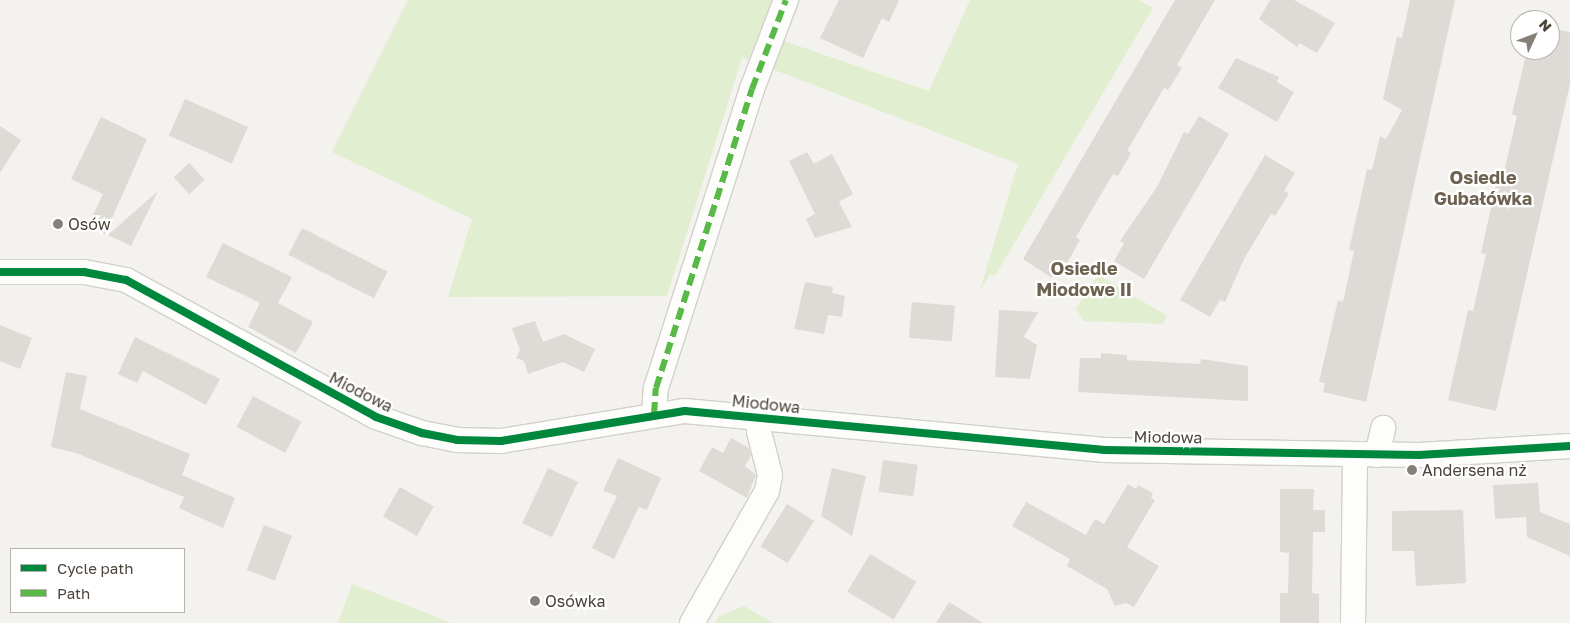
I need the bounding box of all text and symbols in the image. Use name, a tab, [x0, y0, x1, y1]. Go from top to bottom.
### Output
north arrow	[1510, 10, 1560, 60]
text: N	[1536, 15, 1555, 35]
district label: Osiedle Gubałówka	[1434, 167, 1532, 210]
place label: Osów	[68, 214, 111, 234]
marker: Osów	[52, 218, 64, 230]
district label: Osiedle Miodowe II	[1036, 258, 1132, 300]
street label: Miodowa	[326, 368, 396, 416]
street label: Miodowa	[731, 391, 801, 417]
street label: Miodowa	[1134, 427, 1202, 447]
place label: Andersena nż	[1422, 460, 1527, 480]
marker: Andersena nż	[1406, 464, 1418, 476]
legend	[10, 548, 185, 613]
text: Cycle path	[57, 559, 133, 577]
text: Path	[57, 584, 90, 602]
place label: Osówka	[545, 591, 606, 611]
marker: Osówka	[529, 595, 541, 607]

